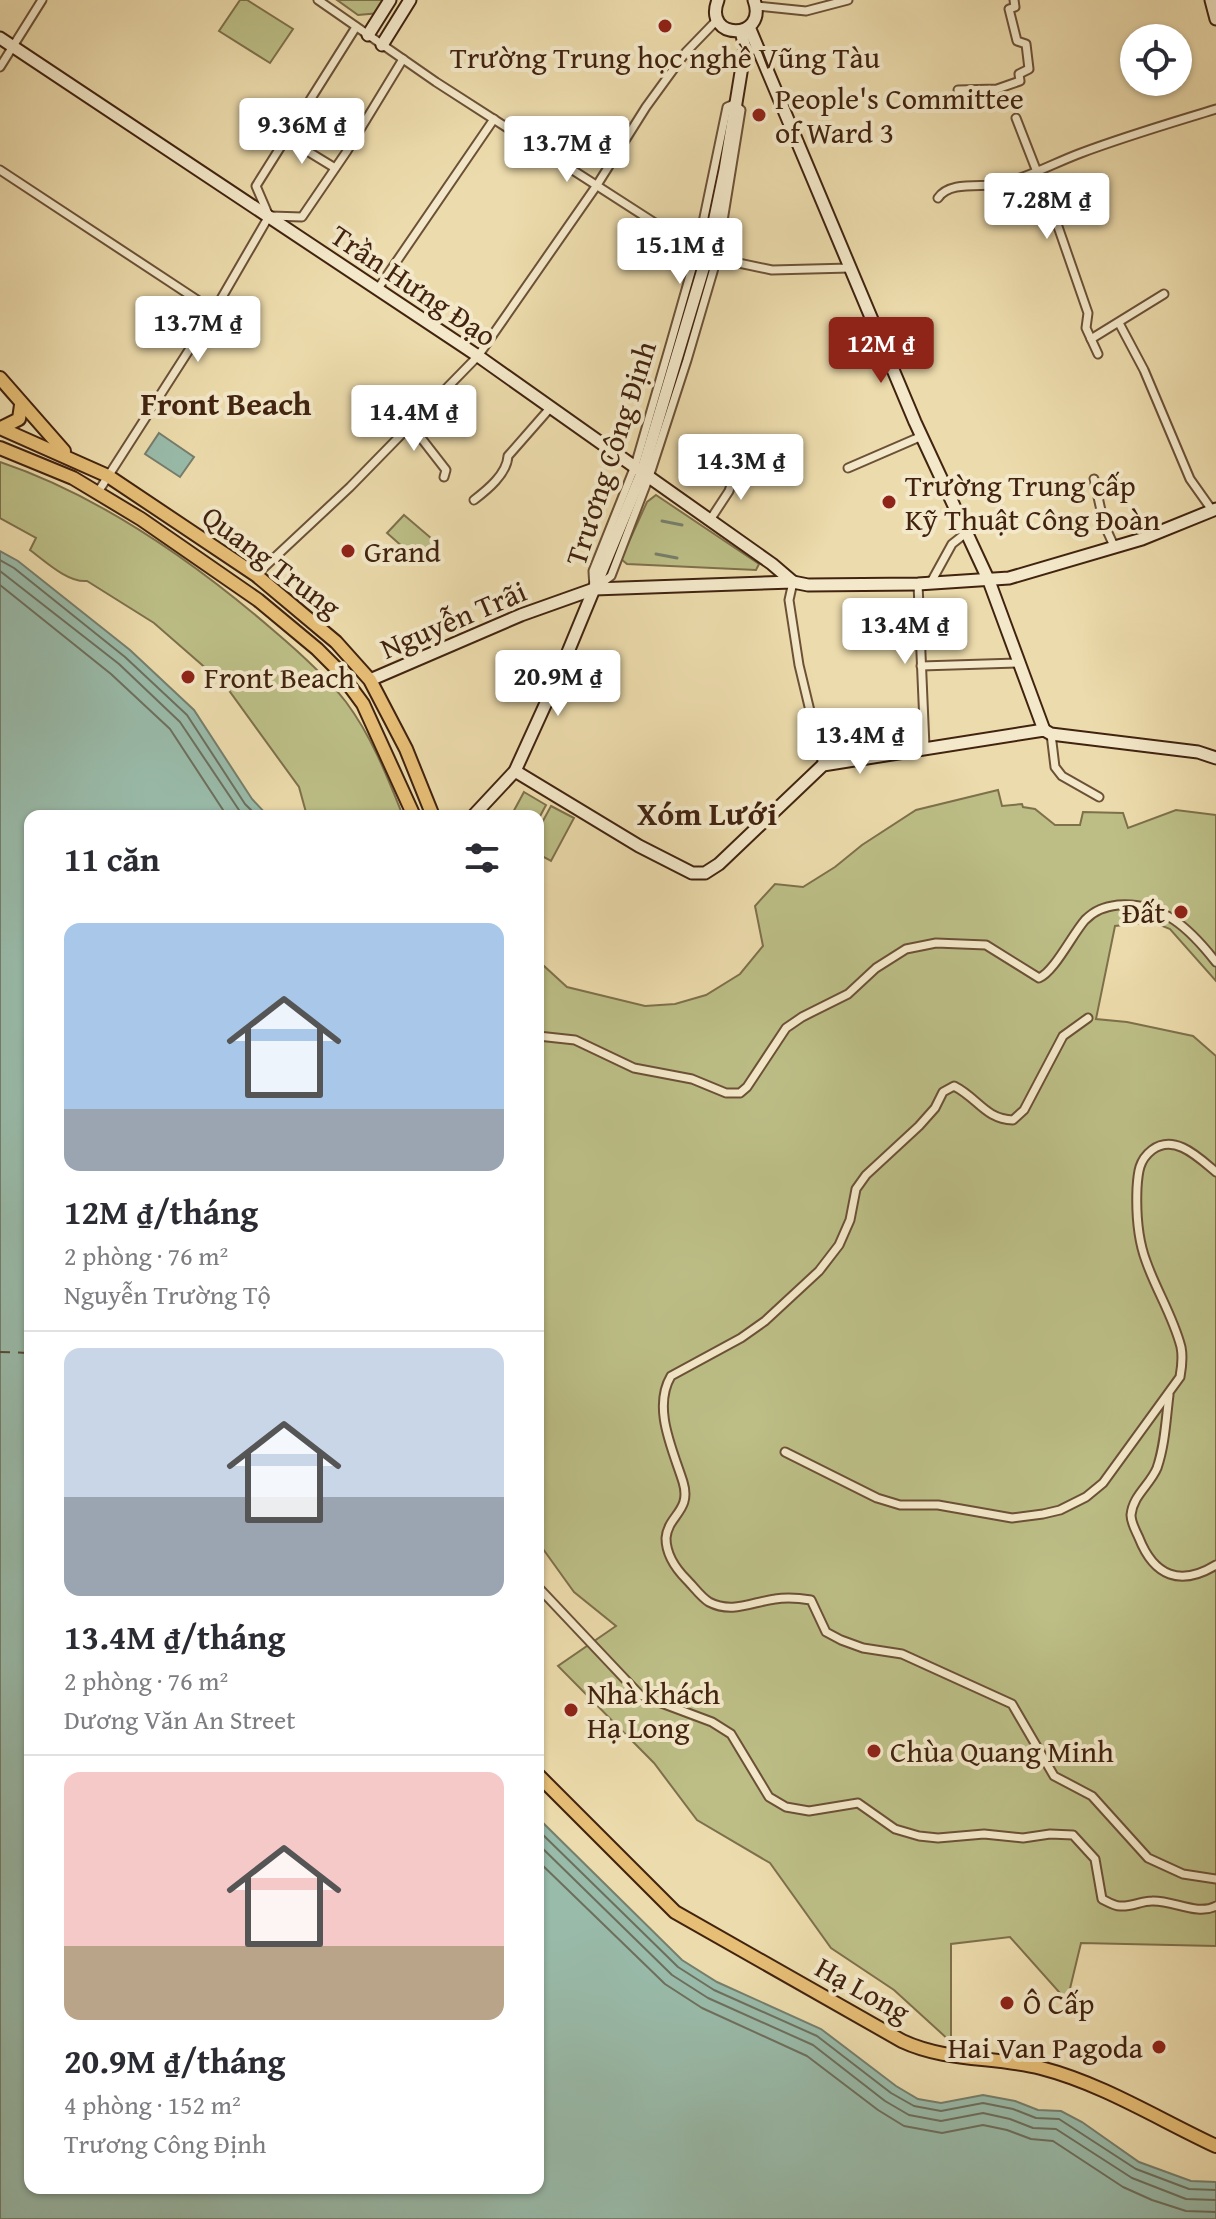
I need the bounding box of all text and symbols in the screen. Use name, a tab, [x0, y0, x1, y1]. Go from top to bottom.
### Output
marker: Trường Trung học nghề Vũng Tàu	[656, 17, 674, 35]
map controls	[1120, 24, 1192, 96]
button: locate	[1120, 24, 1192, 96]
place label: Trường Trung học nghề Vũng Tàu	[450, 35, 881, 79]
place label: People's Committee of Ward 3	[775, 76, 1024, 154]
pin: 9.36M ₫	[228, 98, 376, 166]
text: 9.36M ₫	[257, 104, 347, 143]
marker: People's Committee of Ward 3	[750, 106, 768, 124]
pin: 13.7M ₫	[493, 116, 641, 184]
text: 13.7M ₫	[522, 122, 612, 161]
pin: 7.28M ₫	[973, 173, 1121, 241]
text: 7.28M ₫	[1002, 179, 1092, 218]
street label: Trần Hưng Đạo	[322, 213, 506, 357]
pin: 15.1M ₫	[606, 218, 754, 286]
text: 15.1M ₫	[635, 224, 725, 263]
pin: 13.7M ₫	[124, 296, 272, 364]
text: 13.7M ₫	[153, 302, 243, 341]
pin: 12M ₫	[825, 317, 937, 385]
text: 12M ₫	[847, 323, 915, 362]
street label: Trương Công Định	[553, 335, 667, 571]
district label: Front Beach	[141, 380, 312, 427]
pin: 14.4M ₫	[340, 385, 488, 453]
text: 14.4M ₫	[369, 391, 459, 430]
pin: 14.3M ₫	[667, 434, 815, 502]
text: 14.3M ₫	[696, 440, 786, 479]
place label: Trường Trung cấp Kỹ Thuật Công Đoàn	[905, 463, 1160, 541]
marker: Trường Trung cấp Kỹ Thuật Công Đoàn	[880, 493, 898, 511]
street label: Quang Trung	[193, 494, 351, 628]
place label: Grand	[364, 529, 441, 573]
marker: Grand	[339, 542, 357, 560]
street label: Nguyễn Trãi	[373, 568, 533, 670]
pin: 13.4M ₫	[831, 598, 979, 666]
text: 13.4M ₫	[860, 604, 950, 643]
pin: 20.9M ₫	[484, 650, 632, 718]
place label: Front Beach	[204, 655, 355, 699]
text: 20.9M ₫	[513, 656, 603, 695]
marker: Front Beach	[179, 668, 197, 686]
pin: 13.4M ₫	[786, 708, 934, 776]
text: 13.4M ₫	[815, 714, 905, 753]
district label: Xóm Lưới	[637, 790, 777, 837]
text: 11 căn	[64, 834, 160, 883]
icon: filters	[460, 836, 504, 880]
place label: Đất	[1122, 890, 1165, 934]
marker: Đất	[1172, 903, 1190, 921]
icon: home	[212, 975, 356, 1119]
text: 12M ₫/tháng	[64, 1187, 258, 1236]
text: 2 phòng · 76 m²	[64, 1236, 228, 1275]
text: Nguyễn Trường Tộ	[64, 1275, 271, 1314]
icon: home	[212, 1400, 356, 1544]
text: 13.4M ₫/tháng	[64, 1612, 285, 1661]
text: 2 phòng · 76 m²	[64, 1661, 228, 1700]
place label: Nhà khách Hạ Long	[587, 1671, 720, 1749]
text: Dương Văn An Street	[64, 1700, 295, 1739]
marker: Nhà khách Hạ Long	[562, 1701, 580, 1719]
place label: Chùa Quang Minh	[890, 1729, 1114, 1773]
marker: Chùa Quang Minh	[865, 1742, 883, 1760]
icon: home	[212, 1824, 356, 1968]
street label: Hạ Long	[808, 1945, 919, 2033]
place label: Ô Cấp	[1023, 1981, 1095, 2025]
marker: Ô Cấp	[998, 1994, 1016, 2012]
place label: Hai Van Pagoda	[948, 2025, 1143, 2069]
text: 20.9M ₫/tháng	[64, 2036, 285, 2085]
marker: Hai Van Pagoda	[1150, 2038, 1168, 2056]
text: 4 phòng · 152 m²	[64, 2085, 241, 2124]
text: Trương Công Định	[64, 2124, 266, 2163]

